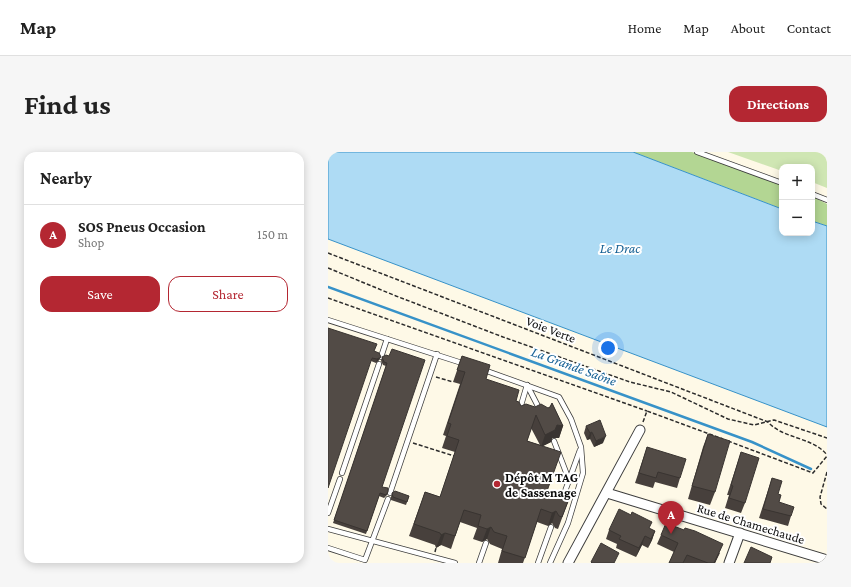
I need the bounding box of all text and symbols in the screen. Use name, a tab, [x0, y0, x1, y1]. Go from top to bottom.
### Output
text: Map	[20, 17, 56, 38]
text: Home	[628, 20, 661, 36]
text: Map	[683, 20, 709, 36]
text: About	[731, 20, 765, 36]
text: Contact	[787, 20, 831, 36]
button: Directions	[729, 86, 827, 122]
text: Find us	[24, 89, 111, 120]
map controls	[779, 164, 815, 236]
button: +	[779, 164, 815, 200]
text: Nearby	[40, 169, 92, 188]
button: −	[779, 200, 815, 236]
text: SOS Pneus Occasion	[78, 219, 206, 235]
text: A	[49, 227, 57, 242]
text: 150 m	[257, 227, 288, 242]
text: Shop	[78, 235, 104, 250]
water label: Le Drac	[600, 240, 641, 256]
button: Save	[40, 276, 160, 312]
button: Share	[168, 276, 288, 312]
street label: Voie Verte	[524, 313, 578, 346]
your location	[598, 338, 618, 358]
water label: La Grande Saône	[529, 343, 619, 389]
place label: Dépôt M TAG de Sassenage	[505, 470, 578, 500]
marker: Dépôt M TAG de Sassenage	[492, 479, 502, 489]
street label: Rue de Chamechaude	[695, 500, 807, 547]
pin: A	[658, 501, 684, 534]

